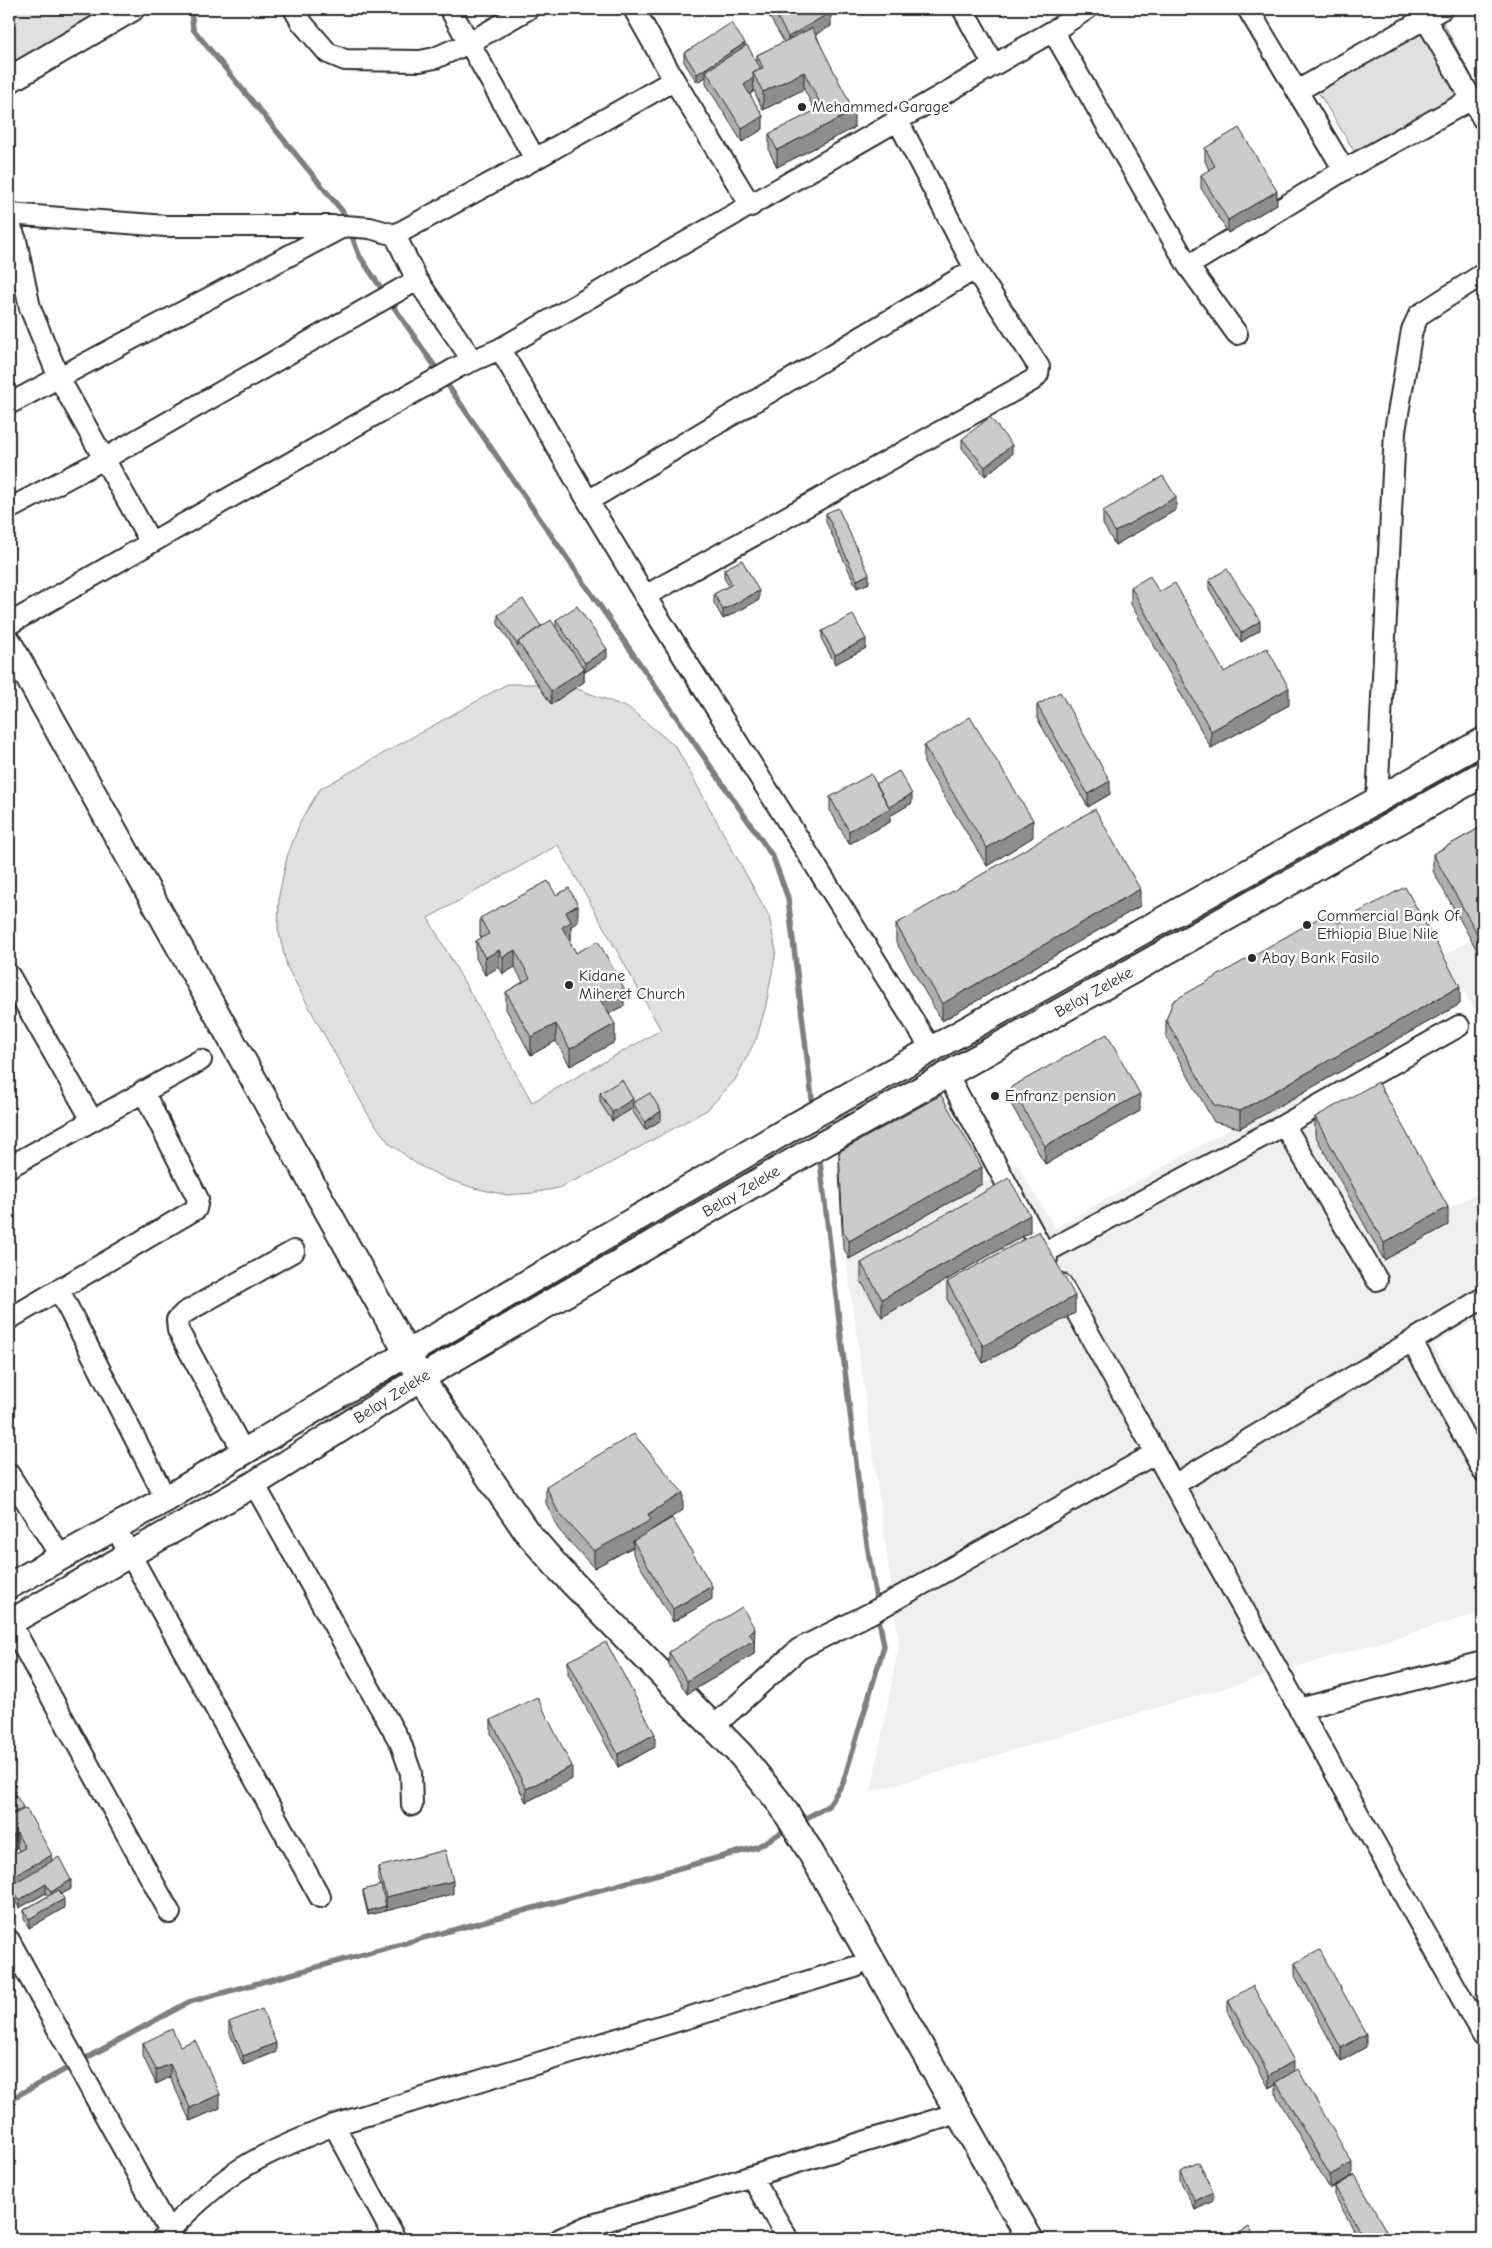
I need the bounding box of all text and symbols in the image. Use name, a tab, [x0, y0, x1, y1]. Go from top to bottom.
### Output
place label: Mehammed Garage	[812, 98, 949, 116]
marker: Mehammed Garage	[796, 101, 808, 113]
place label: Commercial Bank Of Ethiopia Blue Nile	[1317, 907, 1460, 943]
marker: Commercial Bank Of Ethiopia Blue Nile	[1301, 919, 1313, 931]
place label: Abay Bank Fasilo	[1262, 949, 1380, 967]
marker: Abay Bank Fasilo	[1246, 952, 1258, 964]
street label: Belay Zeleke	[1052, 963, 1136, 1021]
place label: Kidane Miheret Church	[579, 967, 685, 1003]
marker: Kidane Miheret Church	[563, 979, 575, 991]
place label: Enfranz pension	[1005, 1087, 1116, 1105]
marker: Enfranz pension	[989, 1090, 1001, 1102]
street label: Belay Zeleke	[699, 1162, 783, 1221]
street label: Belay Zeleke	[351, 1366, 433, 1427]

